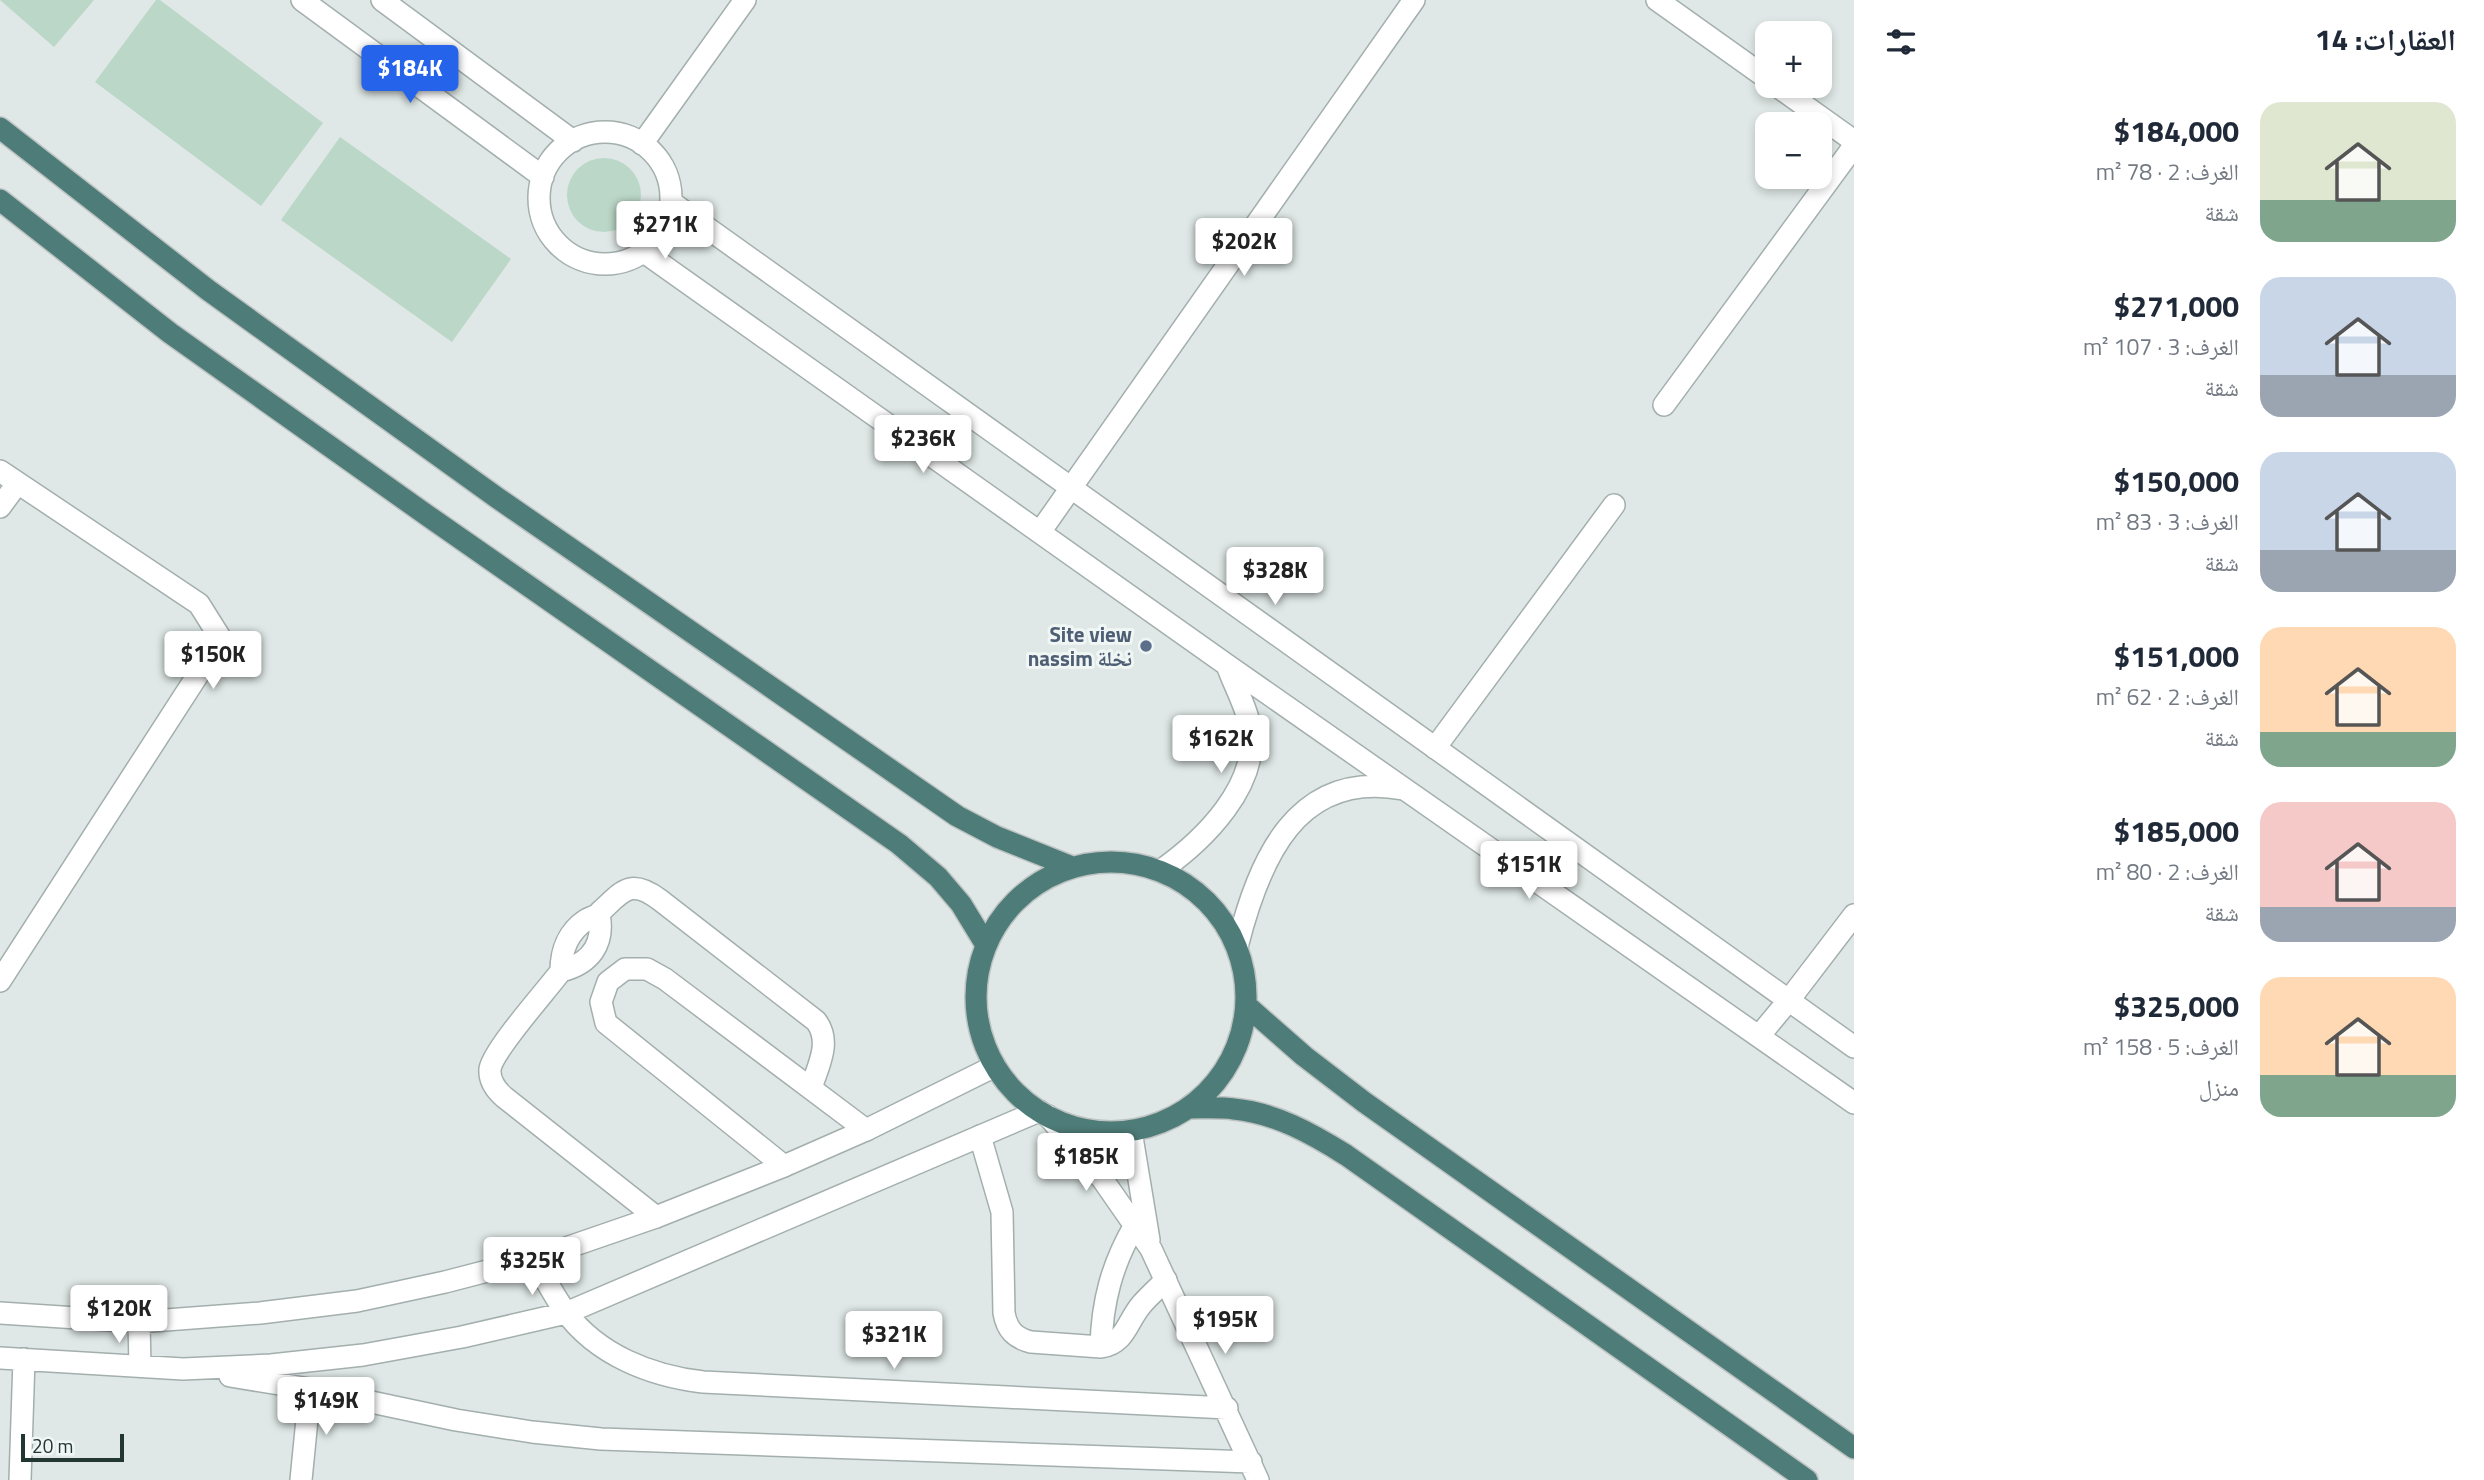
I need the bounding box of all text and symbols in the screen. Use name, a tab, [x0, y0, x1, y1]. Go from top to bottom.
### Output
text: العقارات: 14	[2315, 16, 2456, 62]
map controls	[1755, 21, 1832, 189]
button: +	[1755, 21, 1832, 98]
icon: filters	[1882, 23, 1920, 61]
pin: $184K	[361, 46, 459, 105]
text: $184K	[377, 50, 443, 85]
text: $184,000	[2114, 108, 2239, 154]
button: −	[1755, 112, 1832, 189]
icon: home	[2316, 130, 2400, 214]
text: الغرف: 2 · 78 m²	[2096, 154, 2239, 189]
text: شقة	[2205, 195, 2239, 230]
pin: $271K	[616, 202, 714, 261]
text: $271K	[632, 206, 698, 241]
pin: $202K	[1195, 218, 1293, 278]
text: $202K	[1211, 223, 1277, 258]
text: $271,000	[2114, 283, 2239, 329]
icon: home	[2316, 305, 2400, 389]
text: الغرف: 3 · 107 m²	[2083, 329, 2239, 364]
text: شقة	[2205, 370, 2239, 405]
pin: $236K	[874, 416, 972, 475]
text: $236K	[890, 420, 956, 455]
text: $150,000	[2114, 458, 2239, 504]
icon: home	[2316, 480, 2400, 564]
text: الغرف: 3 · 83 m²	[2096, 504, 2239, 539]
text: شقة	[2205, 545, 2239, 580]
pin: $328K	[1226, 548, 1324, 607]
text: $328K	[1242, 552, 1308, 587]
place label: Site view nassim نخلة	[1028, 618, 1132, 674]
pin: $150K	[164, 632, 262, 691]
text: $151,000	[2114, 633, 2239, 679]
text: $150K	[180, 636, 246, 671]
marker: Site view nassim نخلة	[1138, 638, 1154, 654]
icon: home	[2316, 655, 2400, 739]
text: الغرف: 2 · 62 m²	[2096, 679, 2239, 714]
pin: $162K	[1172, 716, 1270, 775]
text: $162K	[1188, 720, 1254, 755]
text: شقة	[2205, 720, 2239, 755]
text: $185,000	[2114, 808, 2239, 854]
icon: home	[2316, 830, 2400, 914]
pin: $151K	[1480, 842, 1578, 901]
text: $151K	[1496, 846, 1562, 881]
text: الغرف: 2 · 80 m²	[2096, 854, 2239, 889]
text: شقة	[2205, 895, 2239, 930]
text: $325,000	[2114, 983, 2239, 1029]
icon: home	[2316, 1005, 2400, 1089]
text: الغرف: 5 · 158 m²	[2083, 1029, 2239, 1064]
text: منزل	[2199, 1070, 2239, 1105]
pin: $185K	[1037, 1134, 1135, 1193]
text: $185K	[1053, 1138, 1119, 1173]
pin: $325K	[483, 1238, 581, 1297]
text: $325K	[499, 1242, 565, 1277]
pin: $120K	[70, 1286, 168, 1345]
text: $120K	[86, 1290, 152, 1325]
pin: $195K	[1176, 1296, 1274, 1356]
text: $195K	[1192, 1301, 1258, 1336]
pin: $321K	[845, 1312, 943, 1371]
text: $321K	[861, 1316, 927, 1351]
pin: $149K	[277, 1378, 375, 1437]
text: $149K	[293, 1382, 359, 1417]
scale bar	[21, 1431, 124, 1463]
text: 20 m	[32, 1431, 73, 1460]

